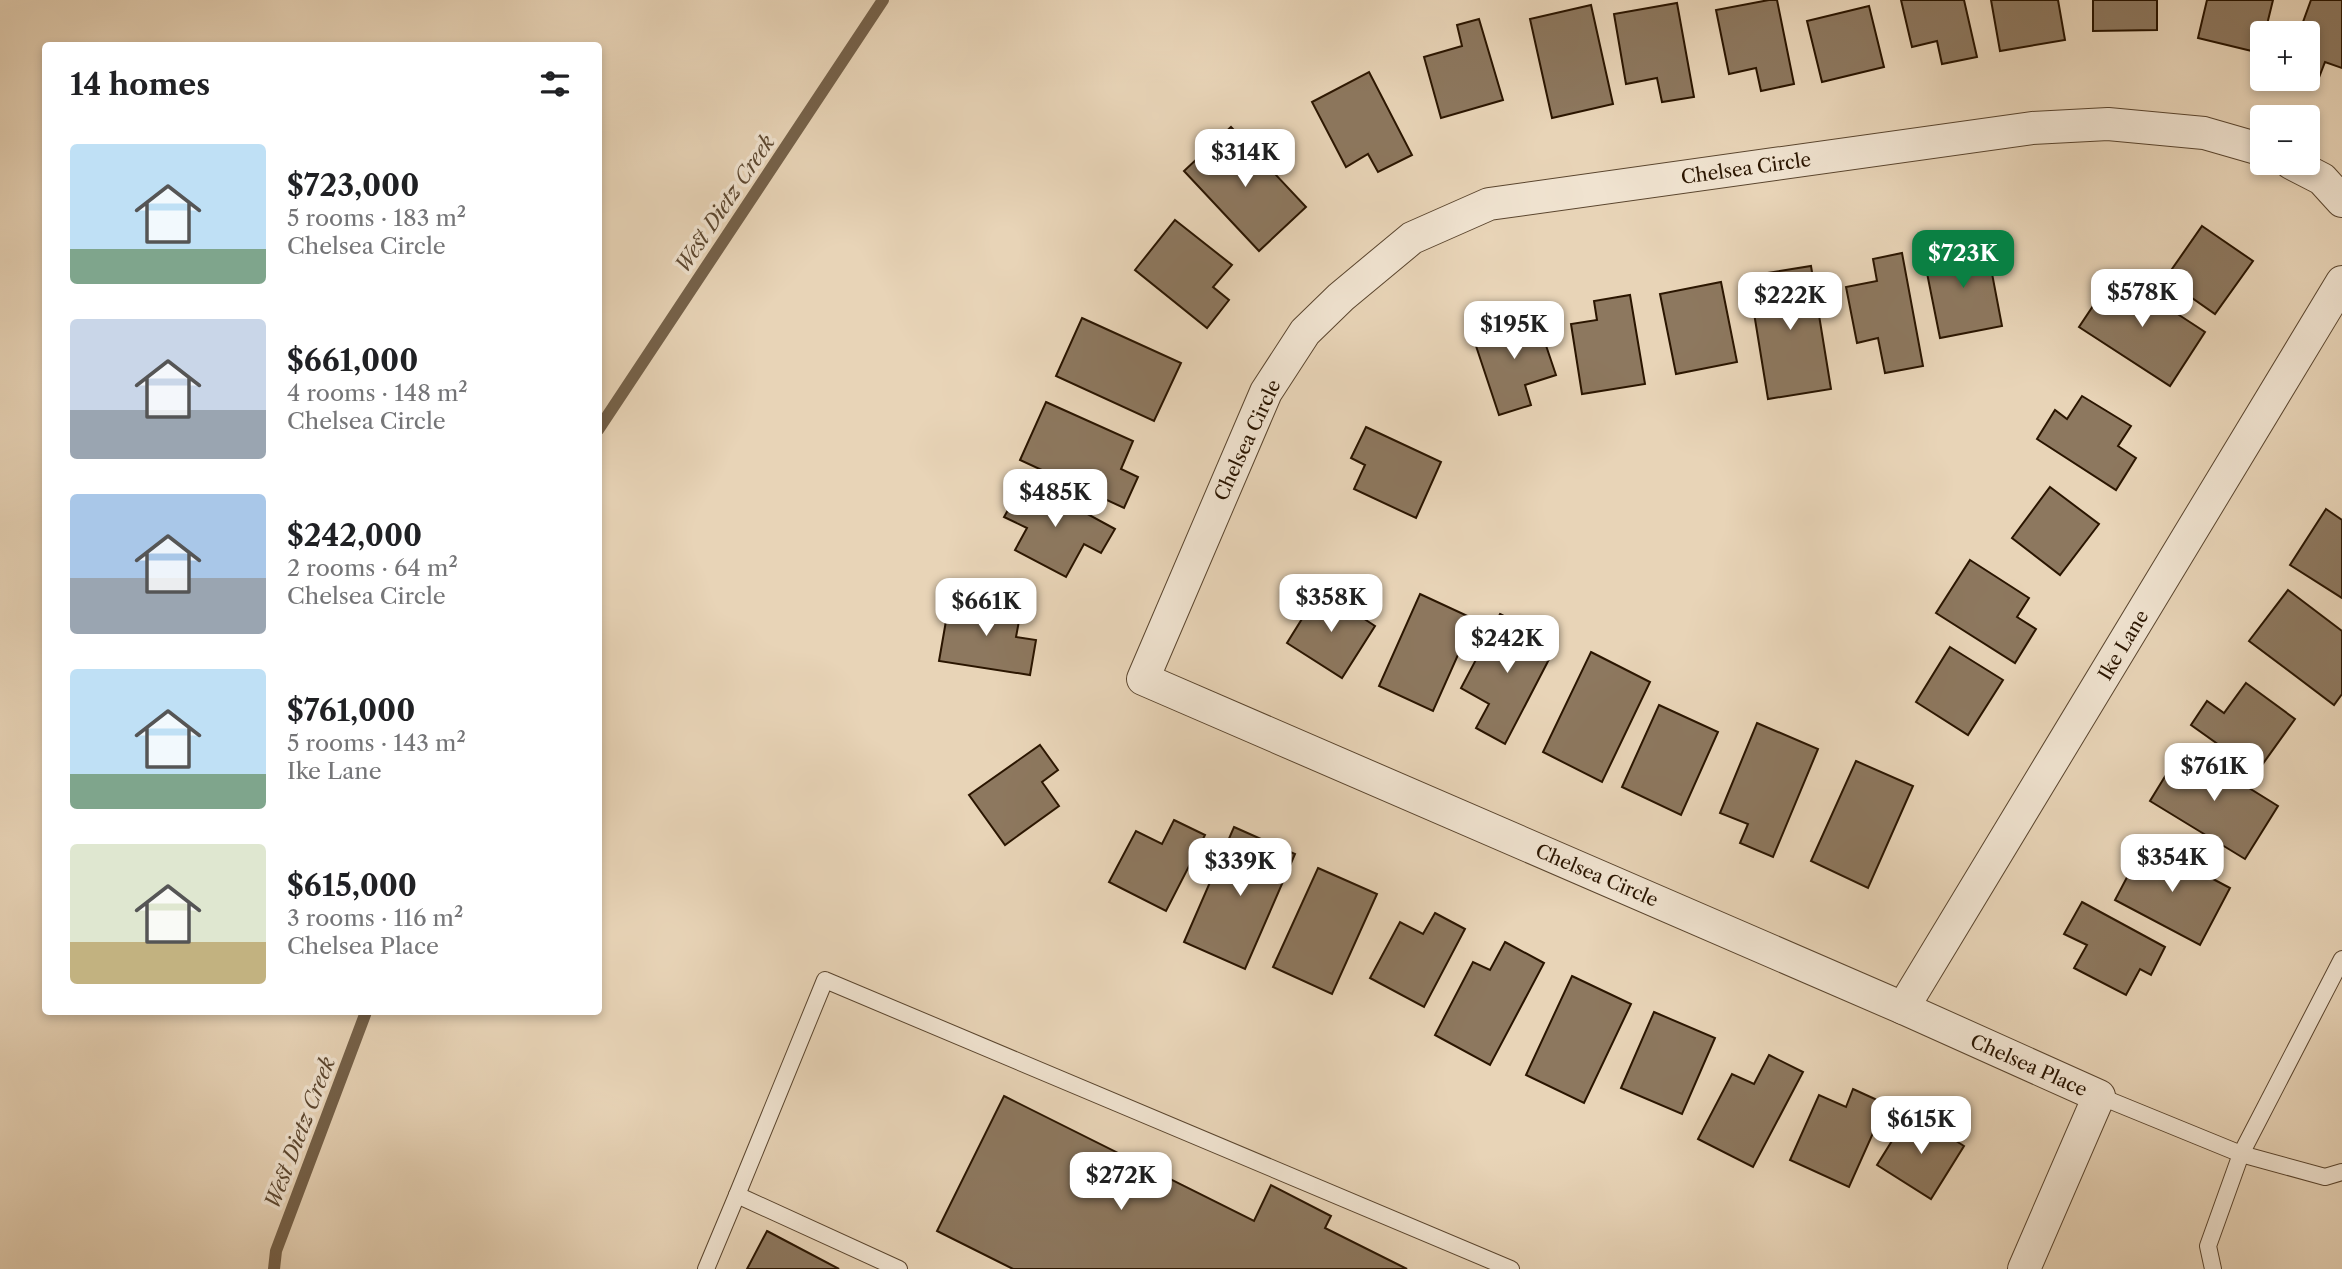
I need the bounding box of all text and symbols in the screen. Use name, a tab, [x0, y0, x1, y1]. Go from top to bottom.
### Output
map controls	[2250, 21, 2320, 175]
button: +	[2250, 21, 2320, 91]
icon: filters	[536, 65, 574, 103]
text: 14 homes	[70, 66, 210, 103]
button: −	[2250, 105, 2320, 175]
water label: West Dietz Creek	[669, 130, 780, 277]
pin: $314K	[1196, 130, 1294, 189]
text: $314K	[1211, 138, 1279, 166]
street label: Chelsea Circle	[1680, 148, 1813, 189]
text: $723,000	[287, 167, 419, 204]
icon: home	[126, 172, 210, 256]
text: 5 rooms · 183 m²	[287, 204, 466, 232]
pin: $723K	[1914, 230, 2012, 290]
text: Chelsea Circle	[287, 232, 446, 260]
text: $723K	[1928, 239, 1998, 267]
pin: $578K	[2093, 270, 2191, 329]
pin: $222K	[1741, 272, 1839, 332]
text: $578K	[2107, 278, 2177, 306]
text: $222K	[1754, 281, 1826, 309]
pin: $195K	[1465, 302, 1563, 361]
text: $195K	[1480, 310, 1548, 338]
text: $661,000	[287, 342, 418, 379]
icon: home	[126, 347, 210, 431]
street label: Chelsea Circle	[1209, 376, 1286, 504]
text: 4 rooms · 148 m²	[287, 379, 468, 407]
text: Chelsea Circle	[287, 407, 446, 435]
pin: $485K	[1006, 470, 1104, 529]
text: $485K	[1019, 478, 1091, 506]
text: $242,000	[287, 517, 422, 554]
icon: home	[126, 522, 210, 606]
text: 2 rooms · 64 m²	[287, 554, 458, 582]
pin: $358K	[1282, 574, 1380, 634]
pin: $661K	[937, 578, 1035, 638]
text: Chelsea Circle	[287, 582, 446, 610]
text: $358K	[1295, 583, 1367, 611]
text: $661K	[951, 587, 1021, 615]
street label: Ike Lane	[2093, 606, 2153, 685]
pin: $242K	[1458, 616, 1556, 675]
text: $242K	[1471, 624, 1543, 652]
text: $761,000	[287, 692, 415, 729]
icon: home	[126, 697, 210, 781]
text: 5 rooms · 143 m²	[287, 729, 466, 757]
pin: $761K	[2165, 744, 2263, 803]
text: $761K	[2181, 752, 2247, 780]
text: Ike Lane	[287, 757, 382, 785]
pin: $354K	[2123, 834, 2221, 894]
pin: $339K	[1191, 838, 1289, 898]
street label: Chelsea Circle	[1532, 839, 1662, 912]
text: $354K	[2137, 843, 2207, 871]
text: $339K	[1205, 847, 1275, 875]
text: $615,000	[287, 867, 417, 904]
icon: home	[126, 872, 210, 956]
text: 3 rooms · 116 m²	[287, 904, 463, 932]
text: Chelsea Place	[287, 932, 439, 960]
street label: Chelsea Place	[1967, 1029, 2091, 1101]
water label: West Dietz Creek	[259, 1053, 340, 1212]
pin: $615K	[1872, 1096, 1970, 1156]
text: $615K	[1887, 1105, 1955, 1133]
pin: $272K	[1072, 1152, 1170, 1212]
text: $272K	[1086, 1161, 1156, 1189]

